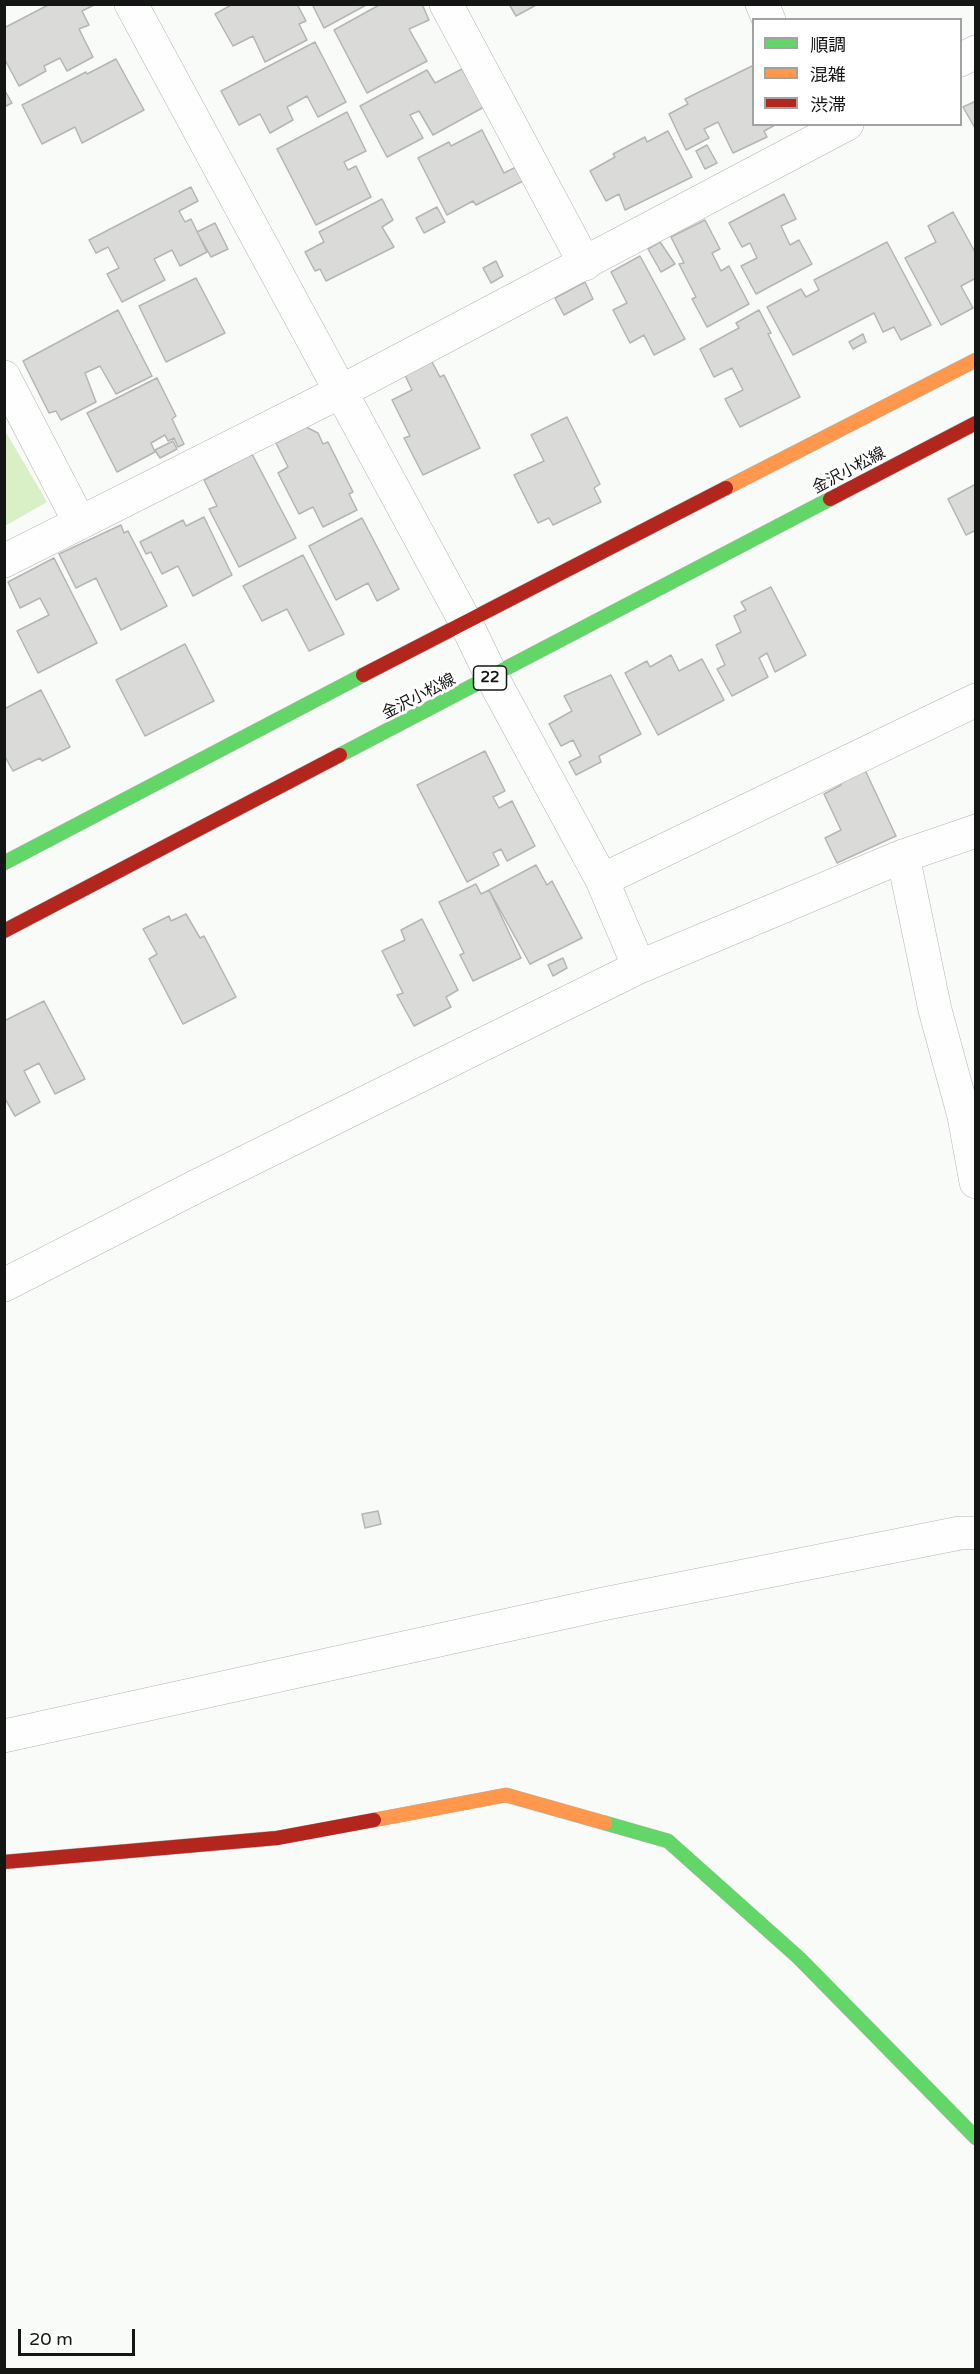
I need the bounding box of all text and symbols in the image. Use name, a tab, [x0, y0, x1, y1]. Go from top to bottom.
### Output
legend	[752, 18, 962, 126]
text: 順調	[810, 34, 846, 56]
text: 混雑	[810, 64, 846, 86]
text: 渋滞	[810, 94, 846, 116]
street label: 金沢小松線	[809, 444, 889, 498]
road number: 22	[474, 666, 506, 690]
street label: 金沢小松線	[379, 670, 459, 724]
scale bar	[21, 2317, 138, 2355]
text: 20 m	[29, 2328, 73, 2350]

